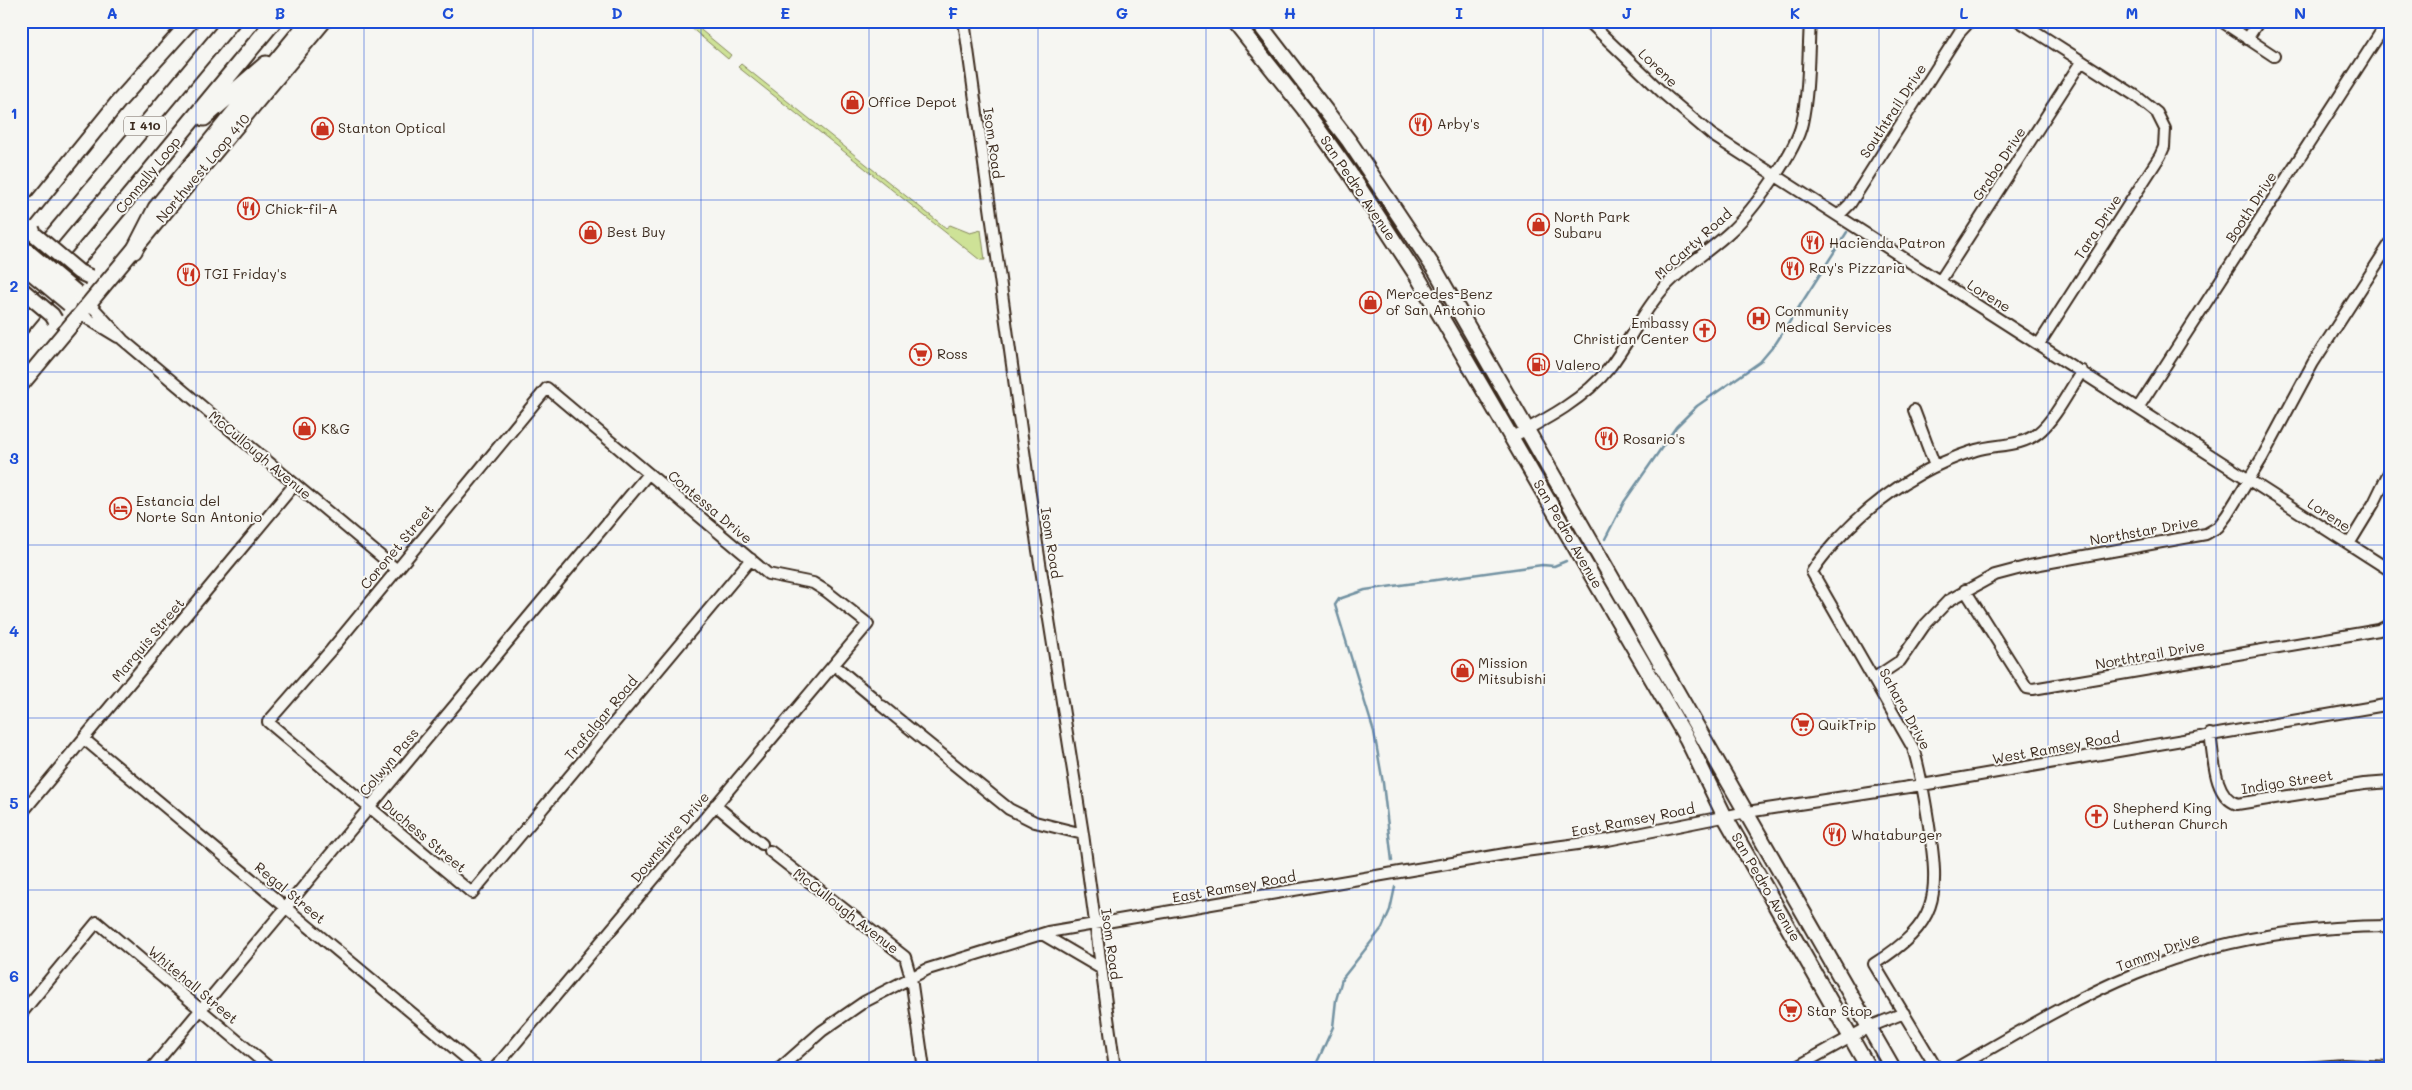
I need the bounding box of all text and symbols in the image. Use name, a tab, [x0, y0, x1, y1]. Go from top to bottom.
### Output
text: A	[106, 2, 118, 23]
text: B	[275, 2, 285, 23]
text: C	[442, 2, 454, 23]
text: D	[611, 2, 623, 23]
text: E	[780, 2, 790, 23]
text: F	[948, 2, 958, 23]
text: G	[1116, 2, 1128, 23]
text: H	[1284, 2, 1296, 23]
text: I	[1455, 2, 1463, 23]
text: J	[1622, 2, 1632, 23]
text: K	[1790, 2, 1800, 23]
text: L	[1959, 2, 1969, 23]
text: M	[2126, 2, 2138, 23]
text: N	[2294, 2, 2306, 23]
street label: Lorene	[1635, 44, 1682, 91]
street label: Southtrail Drive	[1855, 60, 1930, 162]
shop icon: Office Depot	[840, 90, 864, 114]
place label: Office Depot	[868, 92, 957, 111]
text: 1	[10, 102, 18, 123]
street label: Isom Road	[979, 106, 1008, 180]
street label: Northwest Loop 410	[151, 109, 254, 226]
restaurant icon: Arby's	[1409, 112, 1433, 136]
place label: Arby's	[1437, 114, 1480, 133]
road number: I 410	[124, 116, 166, 136]
shop icon: Stanton Optical	[310, 116, 334, 140]
place label: Stanton Optical	[338, 118, 446, 137]
street label: Grabo Drive	[1968, 123, 2030, 204]
street label: San Pedro Avenue	[1316, 131, 1401, 244]
street label: Connally Loop	[111, 132, 185, 217]
street label: Booth Drive	[2221, 168, 2281, 246]
street label: Tara Drive	[2070, 191, 2126, 263]
restaurant icon: Chick-fil-A	[237, 197, 261, 221]
place label: Chick-fil-A	[265, 199, 338, 218]
street label: McCarty Road	[1650, 204, 1736, 283]
place label: North Park Subaru	[1554, 207, 1630, 242]
shop icon: North Park Subaru	[1526, 213, 1550, 237]
shop icon: Best Buy	[579, 220, 603, 244]
place label: Best Buy	[607, 222, 665, 241]
restaurant icon: Hacienda Patron	[1801, 231, 1825, 255]
place label: Hacienda Patron	[1829, 233, 1945, 252]
restaurant icon: Ray's Pizzaria	[1781, 256, 1805, 280]
place label: Ray's Pizzaria	[1809, 258, 1906, 277]
restaurant icon: TGI Friday's	[176, 262, 200, 286]
place label: TGI Friday's	[204, 264, 287, 283]
text: 2	[10, 275, 19, 296]
street label: Lorene	[1964, 275, 2015, 316]
place label: Mercedes-Benz of San Antonio	[1386, 284, 1493, 319]
shop icon: Mercedes-Benz of San Antonio	[1358, 290, 1382, 314]
place label: Community Medical Services	[1775, 301, 1892, 336]
hospital icon: Community Medical Services	[1747, 307, 1771, 331]
place label: Embassy Christian Center	[1573, 313, 1689, 348]
church icon: Embassy Christian Center	[1693, 319, 1717, 343]
supermarket icon: Ross	[909, 342, 933, 366]
place label: Ross	[937, 344, 968, 363]
fuel station icon: Valero	[1527, 353, 1551, 377]
place label: Valero	[1555, 355, 1600, 374]
street label: McCullough Avenue	[205, 406, 316, 503]
shop icon: K&G	[293, 417, 317, 441]
place label: K&G	[321, 419, 350, 438]
restaurant icon: Rosario's	[1595, 427, 1619, 451]
place label: Rosario's	[1623, 429, 1685, 448]
text: 3	[9, 447, 19, 468]
street label: Contessa Drive	[664, 466, 757, 548]
street label: San Pedro Avenue	[1529, 476, 1607, 592]
place label: Estancia del Norte San Antonio	[136, 491, 262, 526]
street label: Lorene	[2304, 494, 2354, 536]
hotel icon: Estancia del Norte San Antonio	[108, 497, 132, 521]
street label: Coronet Street	[356, 500, 438, 593]
street label: Isom Road	[1036, 506, 1067, 580]
street label: Northstar Drive	[2088, 512, 2200, 549]
street label: Marquis Street	[107, 594, 188, 685]
text: 4	[9, 620, 19, 641]
street label: Northtrail Drive	[2094, 636, 2206, 673]
place label: Mission Mitsubishi	[1478, 653, 1546, 688]
shop icon: Mission Mitsubishi	[1450, 659, 1474, 683]
street label: Sahara Drive	[1875, 665, 1936, 753]
street label: Trafalgar Road	[560, 671, 642, 764]
supermarket icon: QuikTrip	[1790, 713, 1814, 737]
place label: QuikTrip	[1818, 715, 1876, 734]
street label: Colwyn Pass	[355, 724, 423, 800]
street label: West Ramsey Road	[1991, 727, 2121, 768]
street label: Indigo Street	[2240, 765, 2334, 798]
street label: Downshire Drive	[626, 787, 713, 886]
text: 5	[9, 792, 19, 813]
street label: Duchess Street	[378, 795, 471, 877]
street label: East Ramsey Road	[1570, 798, 1696, 841]
place label: Shepherd King Lutheran Church	[2113, 798, 2228, 833]
church icon: Shepherd King Lutheran Church	[2085, 804, 2109, 828]
restaurant icon: Whataburger	[1823, 823, 1847, 847]
place label: Whataburger	[1851, 825, 1942, 844]
street label: San Pedro Avenue	[1727, 829, 1805, 945]
street label: Regal Street	[251, 857, 330, 928]
street label: McCullough Avenue	[790, 863, 903, 958]
street label: East Ramsey Road	[1171, 866, 1297, 907]
street label: Isom Road	[1097, 907, 1126, 981]
street label: Tammy Drive	[2113, 928, 2202, 975]
street label: Whitehall Street	[144, 941, 242, 1028]
text: 6	[9, 965, 19, 986]
supermarket icon: Star Stop	[1779, 999, 1803, 1023]
place label: Star Stop	[1807, 1001, 1872, 1020]

